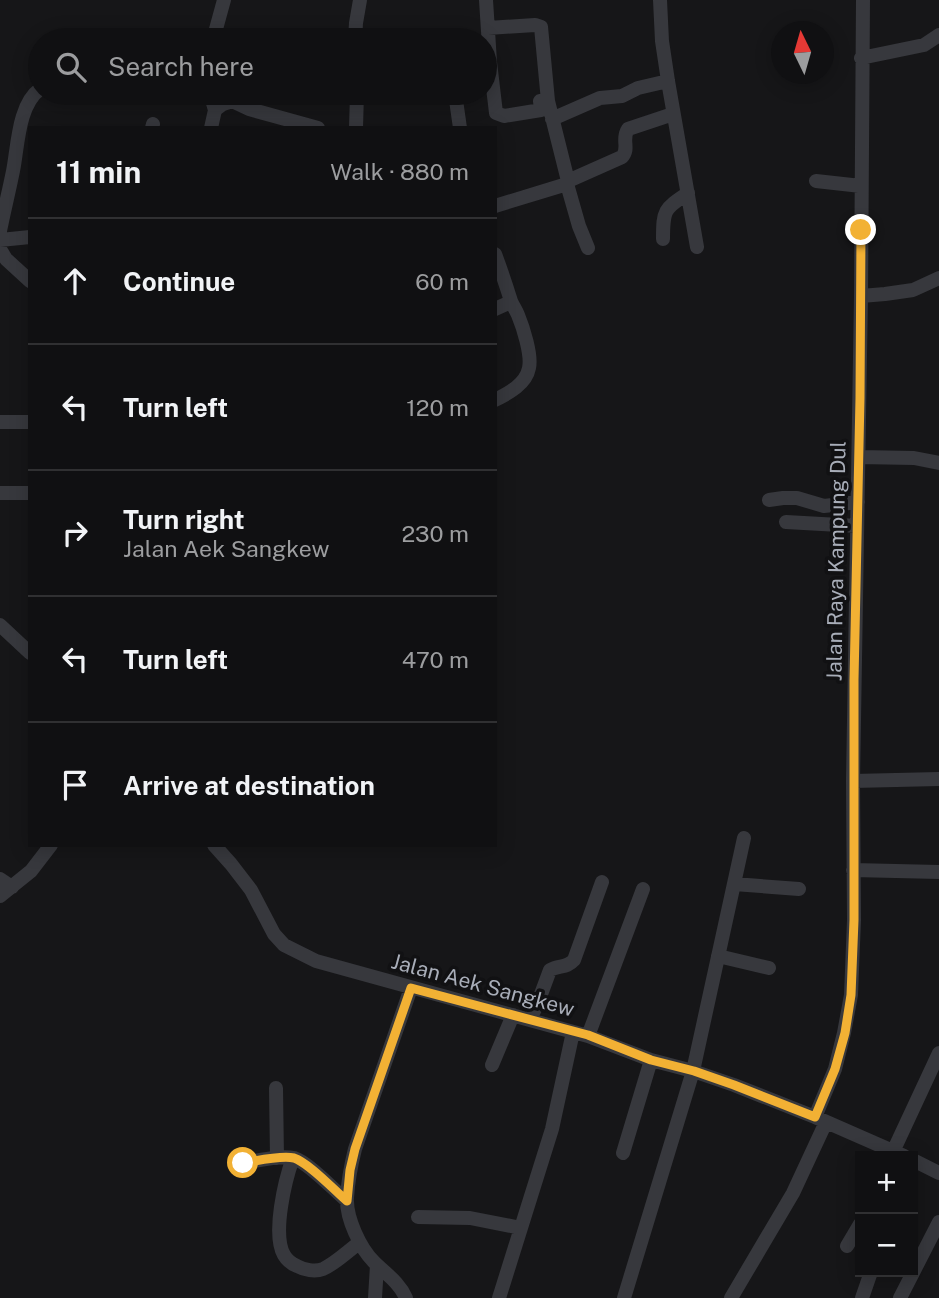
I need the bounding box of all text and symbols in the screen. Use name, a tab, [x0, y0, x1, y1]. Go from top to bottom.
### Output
north arrow	[771, 21, 834, 84]
search box	[28, 28, 497, 105]
icon: search	[52, 48, 90, 86]
text: Search here	[108, 51, 254, 82]
text: 11 min	[56, 154, 141, 190]
text: Walk · 880 m	[330, 158, 469, 185]
route end	[845, 214, 876, 245]
icon: ahead	[56, 262, 94, 300]
text: Continue	[123, 266, 235, 297]
text: 60 m	[415, 268, 469, 295]
icon: left	[56, 388, 94, 426]
text: Turn left	[123, 392, 228, 423]
text: 120 m	[406, 394, 469, 421]
street label: Jalan Raya Kampung Dul	[821, 441, 851, 681]
text: Turn right	[123, 504, 245, 535]
icon: right	[56, 514, 94, 552]
text: 230 m	[401, 520, 469, 547]
text: Jalan Aek Sangkew	[123, 535, 329, 562]
icon: left	[56, 640, 94, 678]
text: Turn left	[123, 644, 228, 675]
text: 470 m	[402, 646, 469, 673]
icon: arrive	[56, 766, 94, 804]
text: Arrive at destination	[123, 770, 375, 801]
street label: Jalan Aek Sangkew	[389, 949, 577, 1021]
route start	[227, 1147, 258, 1178]
map controls	[855, 1151, 918, 1277]
button: +	[855, 1151, 918, 1214]
button: −	[855, 1214, 918, 1277]

